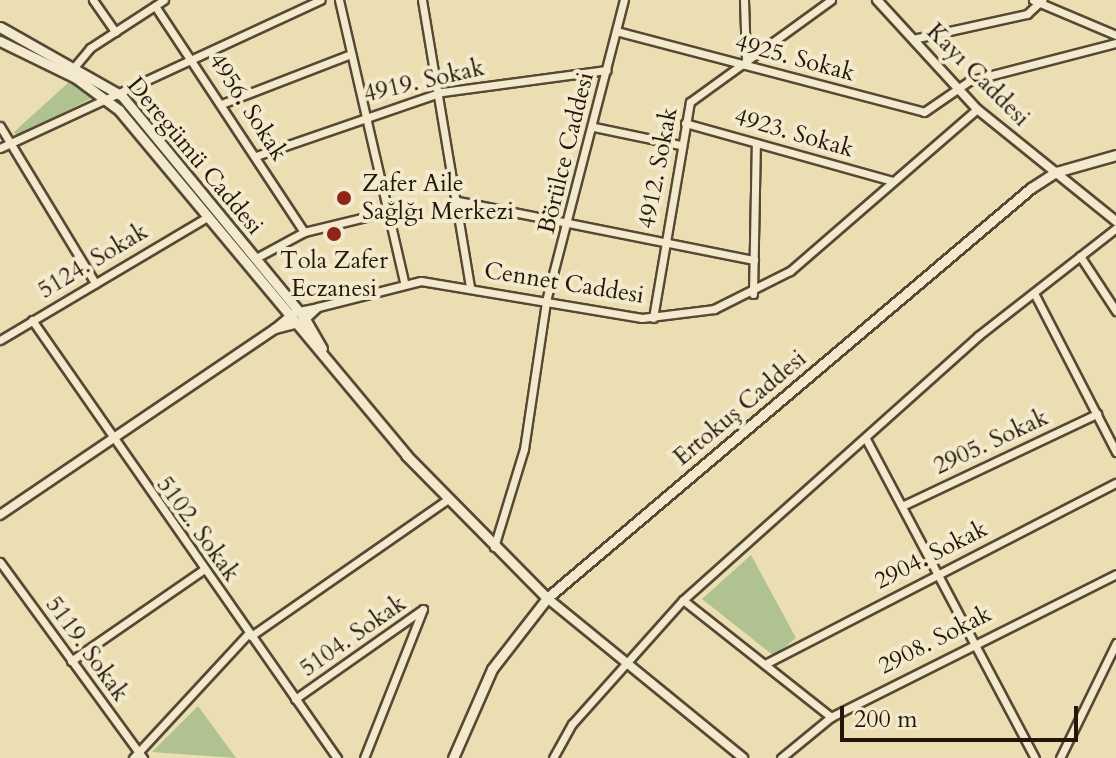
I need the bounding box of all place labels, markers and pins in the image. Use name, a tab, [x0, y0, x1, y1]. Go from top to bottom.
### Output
place label: Zafer Aile Sağlğı Merkezi	[362, 170, 514, 226]
marker: Zafer Aile Sağlğı Merkezi	[333, 187, 355, 209]
marker: Tola Zafer Eczanesi	[325, 225, 343, 243]
place label: Tola Zafer Eczanesi	[280, 247, 388, 303]

